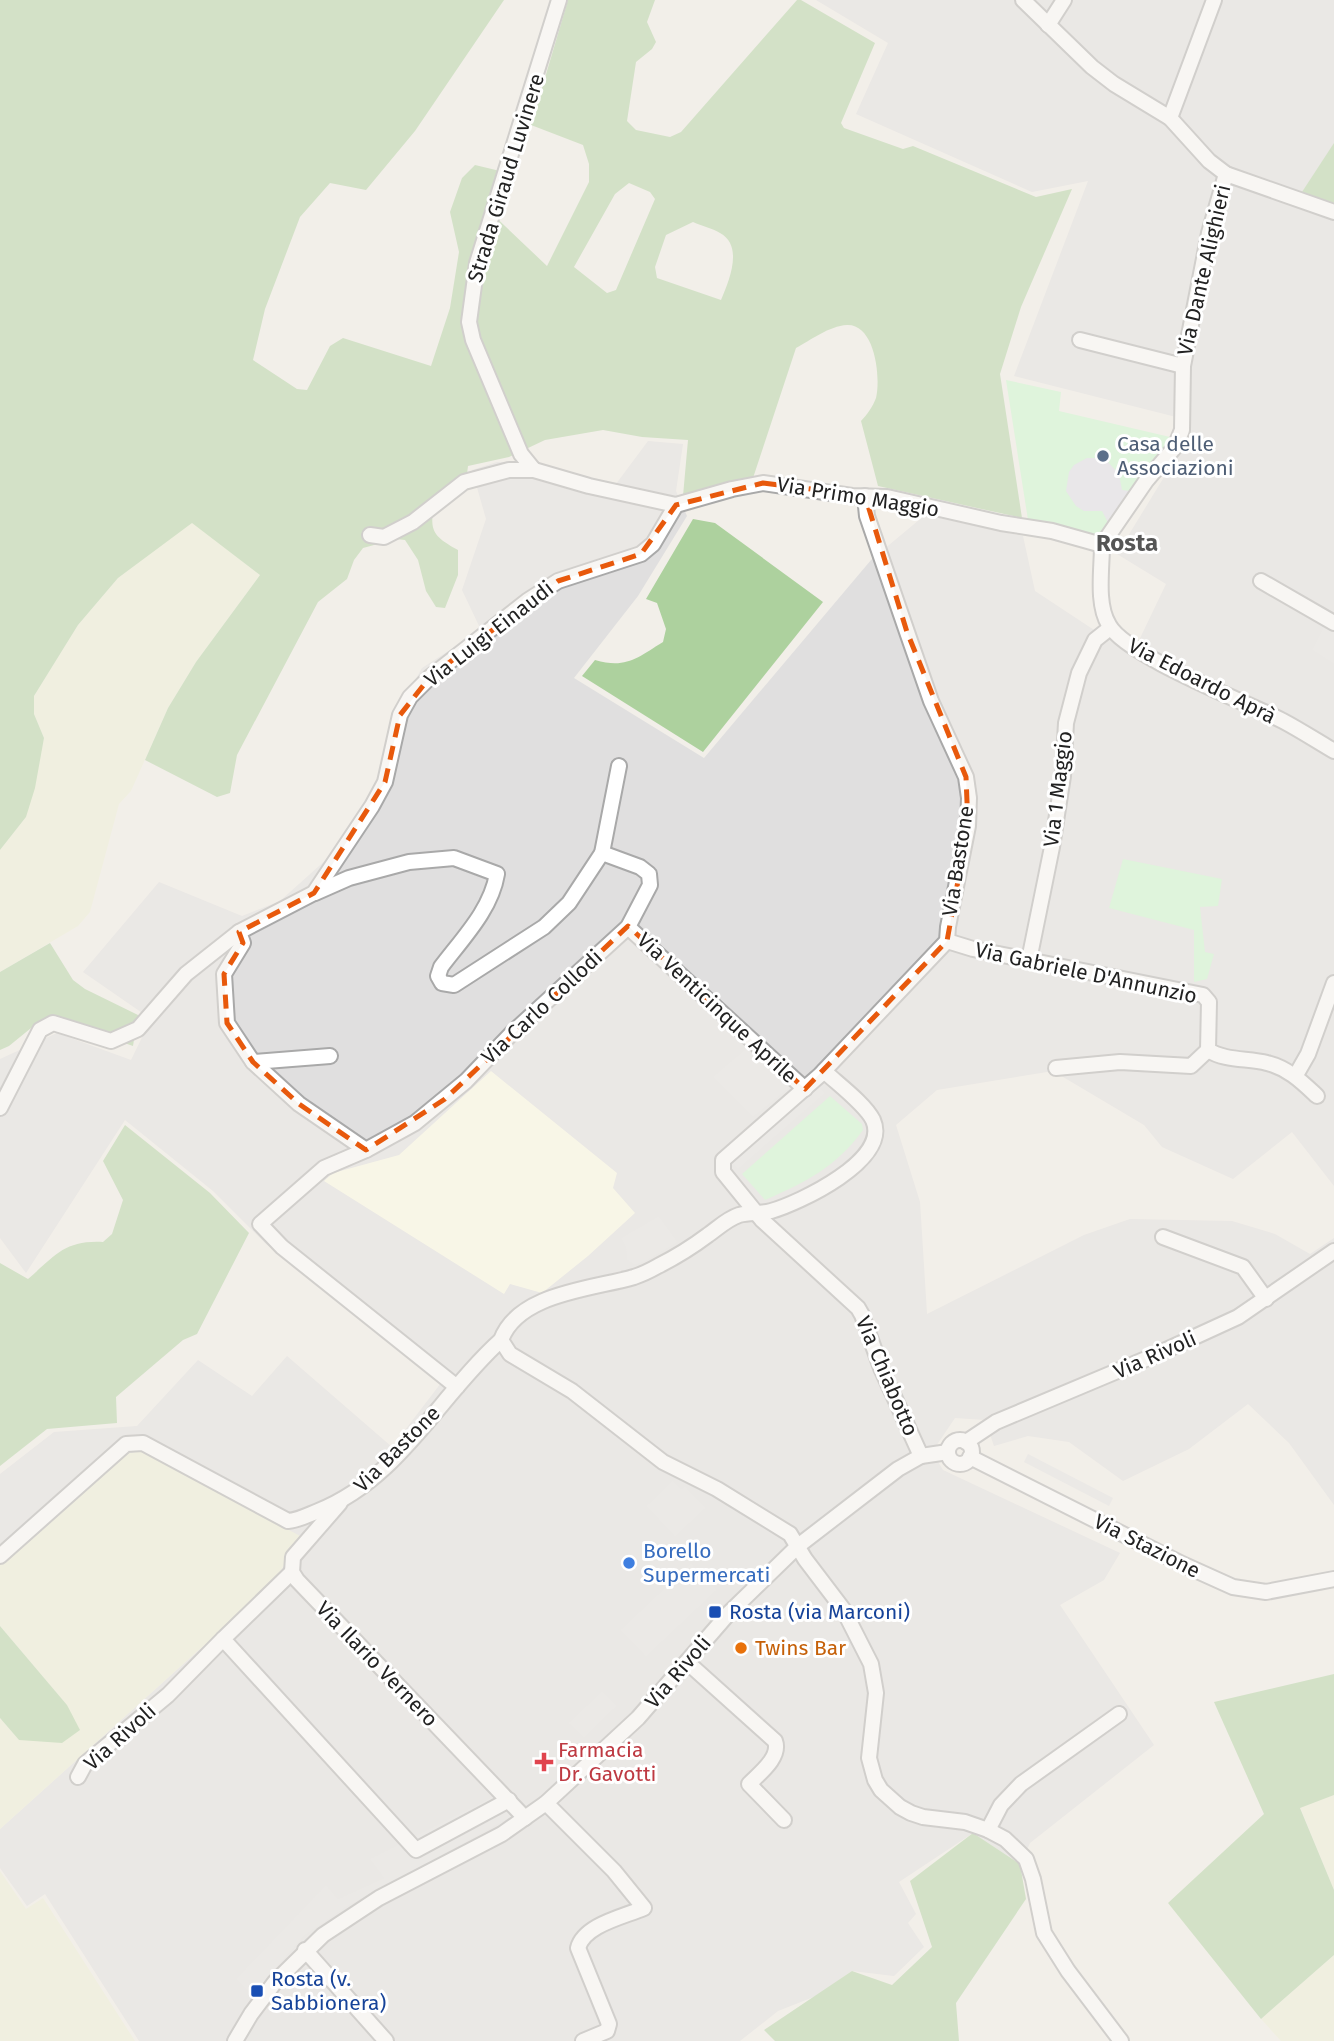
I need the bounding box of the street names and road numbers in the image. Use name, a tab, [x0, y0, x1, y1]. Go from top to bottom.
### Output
street label: Strada Giraud Luvinere	[462, 70, 550, 286]
street label: Via Dante Alighieri	[1172, 182, 1236, 358]
street label: Via Primo Maggio	[775, 471, 941, 523]
street label: Via Luigi Einaudi	[419, 575, 559, 693]
street label: Via Edoardo Aprà	[1124, 633, 1280, 729]
street label: Via 1 Maggio	[1038, 729, 1078, 849]
street label: Via Bastone	[936, 804, 980, 918]
street label: Via Venticinque Aprile	[632, 927, 802, 1089]
street label: Via Gabriele D'Annunzio	[973, 937, 1199, 1009]
street label: Via Carlo Collodi	[476, 944, 608, 1070]
street label: Via Chiabotto	[850, 1312, 924, 1440]
street label: Via Rivoli	[1110, 1325, 1200, 1385]
street label: Via Bastone	[348, 1400, 446, 1498]
street label: Via Stazione	[1089, 1508, 1205, 1584]
street label: Via Ilario Vernero	[311, 1596, 443, 1732]
street label: Via Rivoli	[639, 1630, 717, 1714]
street label: Via Rivoli	[79, 1698, 161, 1776]

